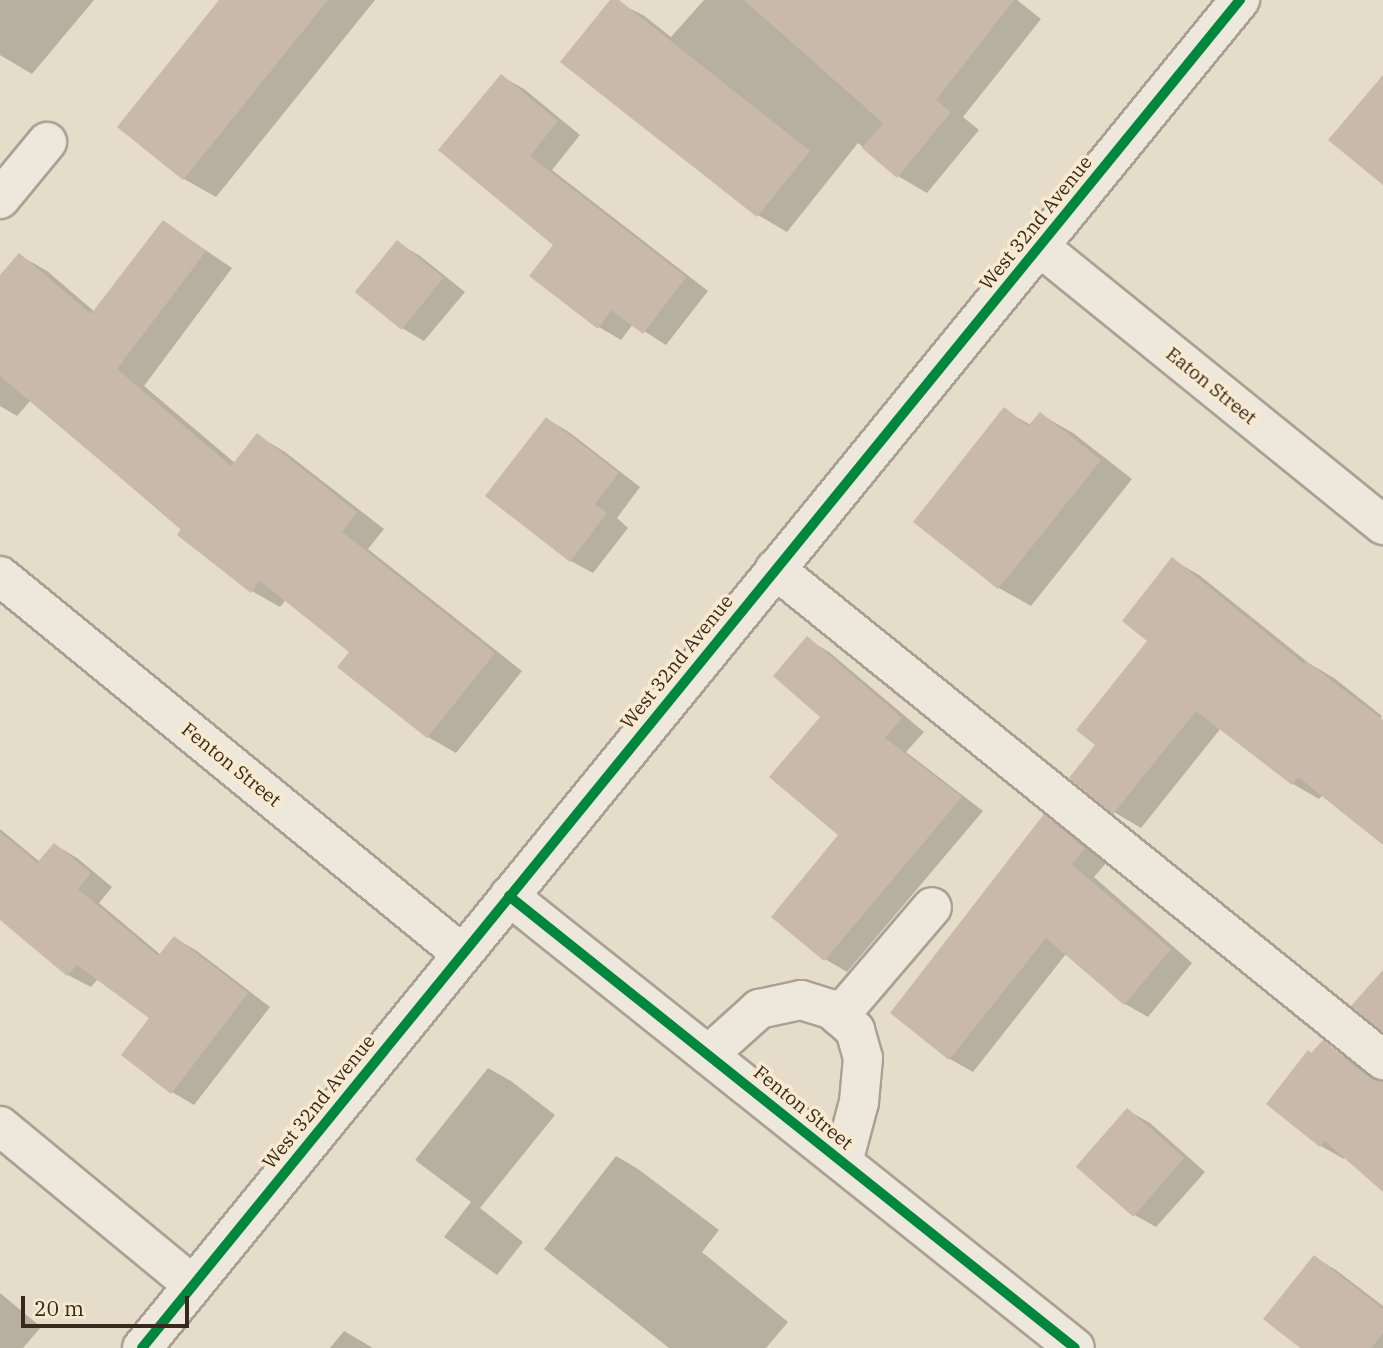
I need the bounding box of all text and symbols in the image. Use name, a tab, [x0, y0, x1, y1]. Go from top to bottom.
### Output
street label: West 32nd Avenue	[975, 151, 1097, 295]
street label: Eaton Street	[1161, 343, 1261, 429]
street label: West 32nd Avenue	[616, 590, 738, 734]
street label: Fenton Street	[177, 718, 285, 812]
street label: West 32nd Avenue	[258, 1030, 380, 1174]
street label: Fenton Street	[749, 1061, 857, 1155]
scale bar	[24, 1282, 192, 1326]
text: 20 m	[34, 1294, 84, 1322]

